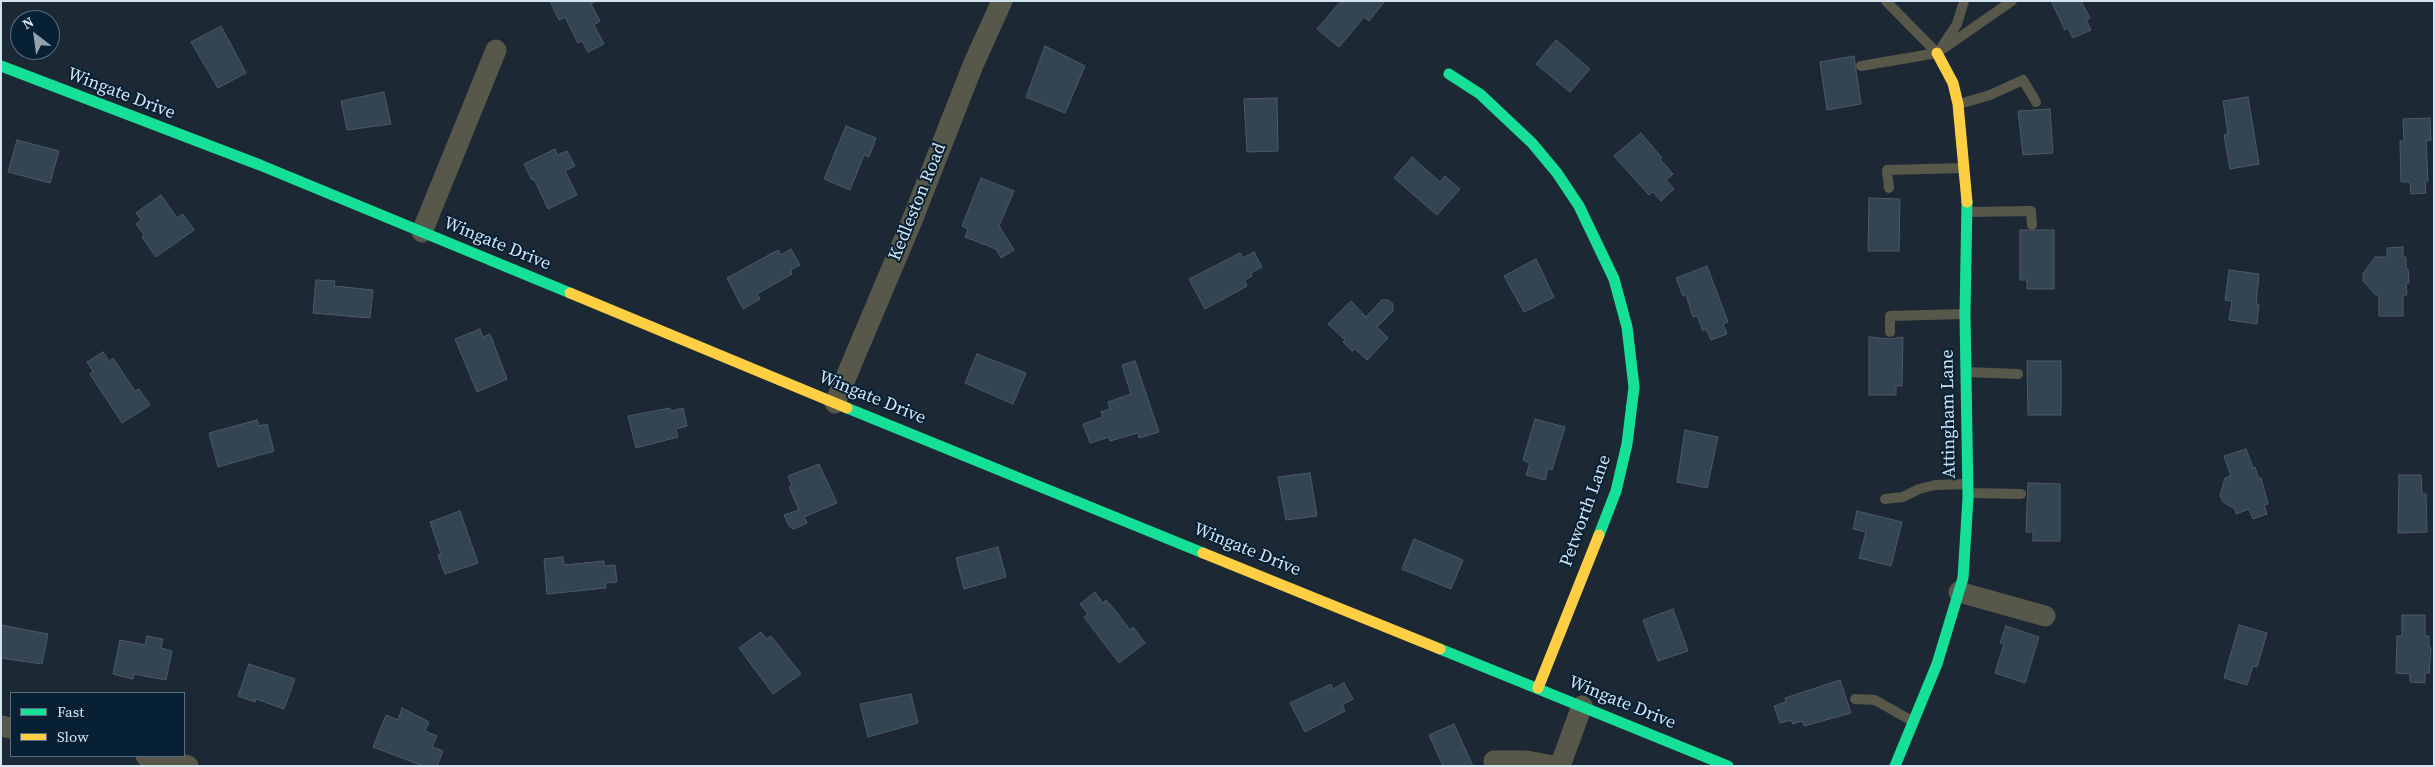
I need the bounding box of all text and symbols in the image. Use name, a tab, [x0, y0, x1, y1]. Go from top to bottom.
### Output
north arrow	[10, 10, 60, 60]
text: N	[19, 12, 37, 34]
street label: Wingate Drive	[64, 63, 178, 125]
street label: Kedleston Road	[885, 140, 951, 264]
street label: Wingate Drive	[440, 213, 554, 275]
street label: Attingham Lane	[1937, 349, 1961, 479]
street label: Wingate Drive	[815, 367, 929, 429]
street label: Petworth Lane	[1556, 452, 1616, 570]
street label: Wingate Drive	[1190, 519, 1304, 581]
street label: Wingate Drive	[1565, 672, 1679, 734]
legend	[10, 692, 185, 757]
text: Fast	[57, 701, 84, 722]
text: Slow	[57, 726, 89, 747]

